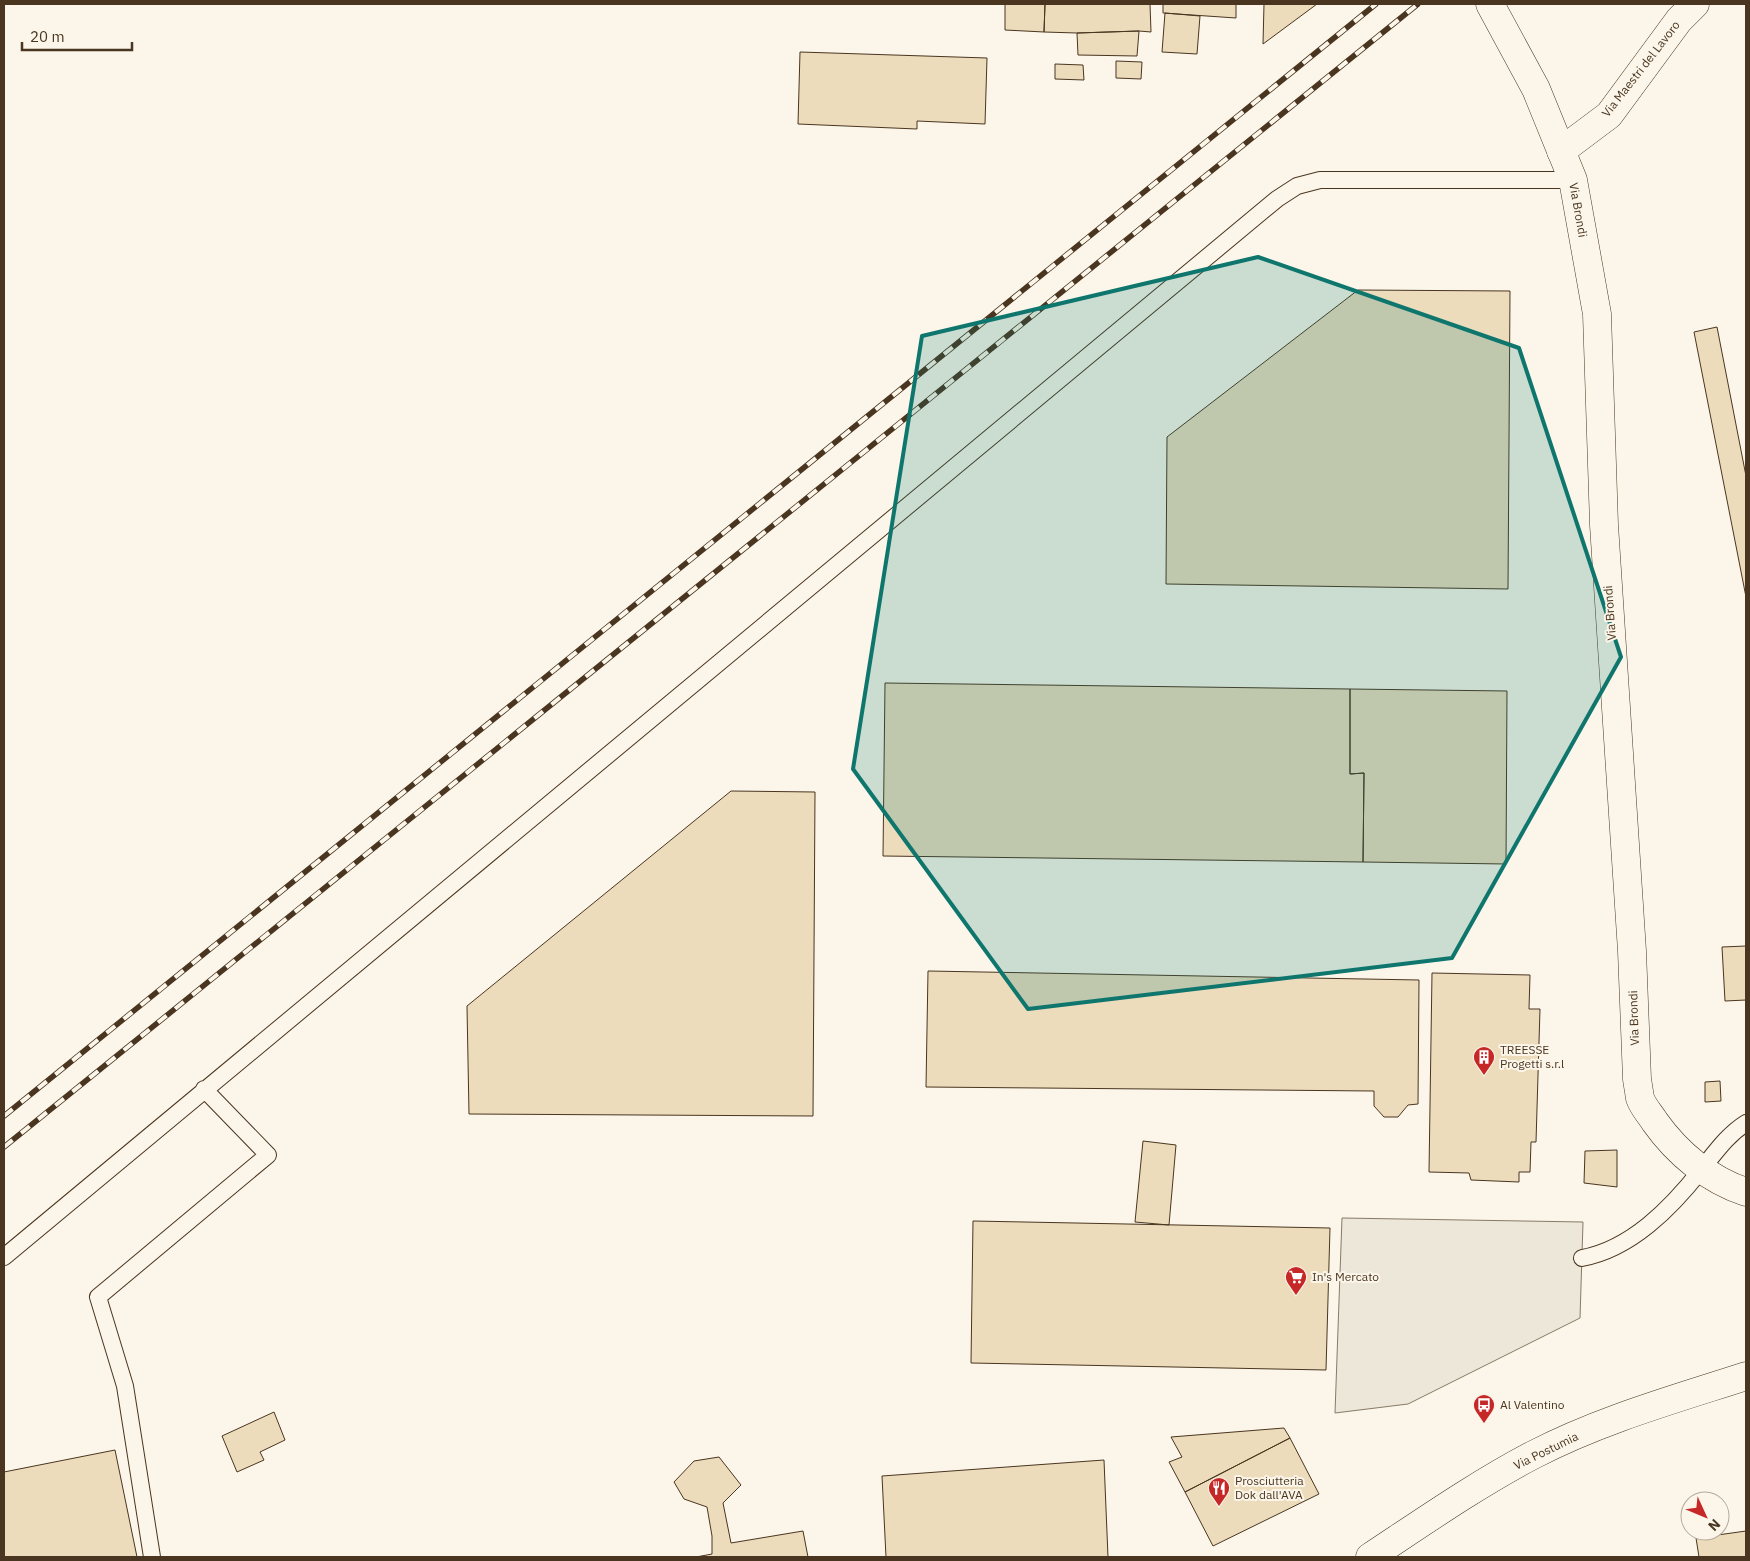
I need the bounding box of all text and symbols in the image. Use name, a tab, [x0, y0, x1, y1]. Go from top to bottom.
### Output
street label: Via Maestri del Lavoro	[1598, 17, 1683, 120]
scale bar	[22, 20, 132, 52]
text: 20 m	[30, 27, 65, 46]
street label: Via Brondi	[1566, 181, 1591, 238]
street label: Via Brondi	[1600, 585, 1619, 641]
street label: Via Brondi	[1625, 990, 1642, 1046]
place label: TREESSE Progetti s.r.l	[1500, 1042, 1564, 1071]
building icon: TREESSE Progetti s.r.l	[1472, 1045, 1496, 1076]
supermarket icon: In's Mercato	[1284, 1265, 1308, 1296]
place label: In's Mercato	[1312, 1269, 1379, 1284]
bus stop icon: Al Valentino	[1472, 1393, 1496, 1424]
place label: Al Valentino	[1500, 1397, 1565, 1412]
street label: Via Postumia	[1511, 1428, 1581, 1473]
place label: Prosciutteria Dok dall'AVA	[1235, 1473, 1304, 1502]
restaurant icon: Prosciutteria Dok dall'AVA	[1207, 1476, 1231, 1507]
north arrow	[1680, 1491, 1730, 1541]
text: N	[1704, 1515, 1724, 1535]

